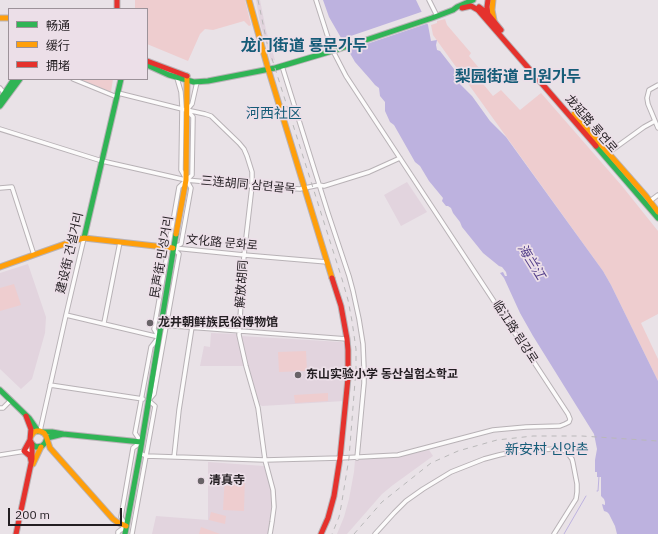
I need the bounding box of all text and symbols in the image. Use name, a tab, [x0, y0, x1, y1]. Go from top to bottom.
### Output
legend	[8, 8, 148, 80]
text: 畅通	[46, 18, 70, 33]
district label: 龙门街道 룡문가두	[241, 36, 367, 56]
text: 缓行	[46, 38, 70, 53]
text: 拥堵	[46, 58, 70, 73]
district label: 梨园街道 리원가두	[455, 67, 581, 87]
street label: 龙延路 룡연로	[562, 92, 620, 156]
district label: 河西社区	[246, 106, 302, 122]
street label: 三连胡同 삼련골목	[200, 174, 296, 196]
street label: 建设街 건설거리	[54, 211, 86, 295]
street label: 民声街 민성거리	[148, 215, 176, 299]
street label: 文化路 문화로	[186, 233, 258, 253]
water label: 海兰江	[514, 241, 548, 283]
street label: 解放胡同	[233, 260, 251, 308]
street label: 临江路 림강로	[489, 298, 541, 366]
place label: 龙井朝鲜族民俗博物馆	[158, 316, 278, 330]
marker: 龙井朝鲜族民俗博物馆	[145, 318, 155, 328]
place label: 东山实验小学 동산실험소학교	[306, 368, 458, 382]
marker: 东山实验小学 동산실험소학교	[293, 370, 303, 380]
district label: 新安村 신안촌	[505, 442, 589, 458]
place label: 清真寺	[209, 474, 245, 488]
marker: 清真寺	[196, 476, 206, 486]
scale bar	[10, 500, 124, 526]
text: 200 m	[15, 507, 50, 522]

